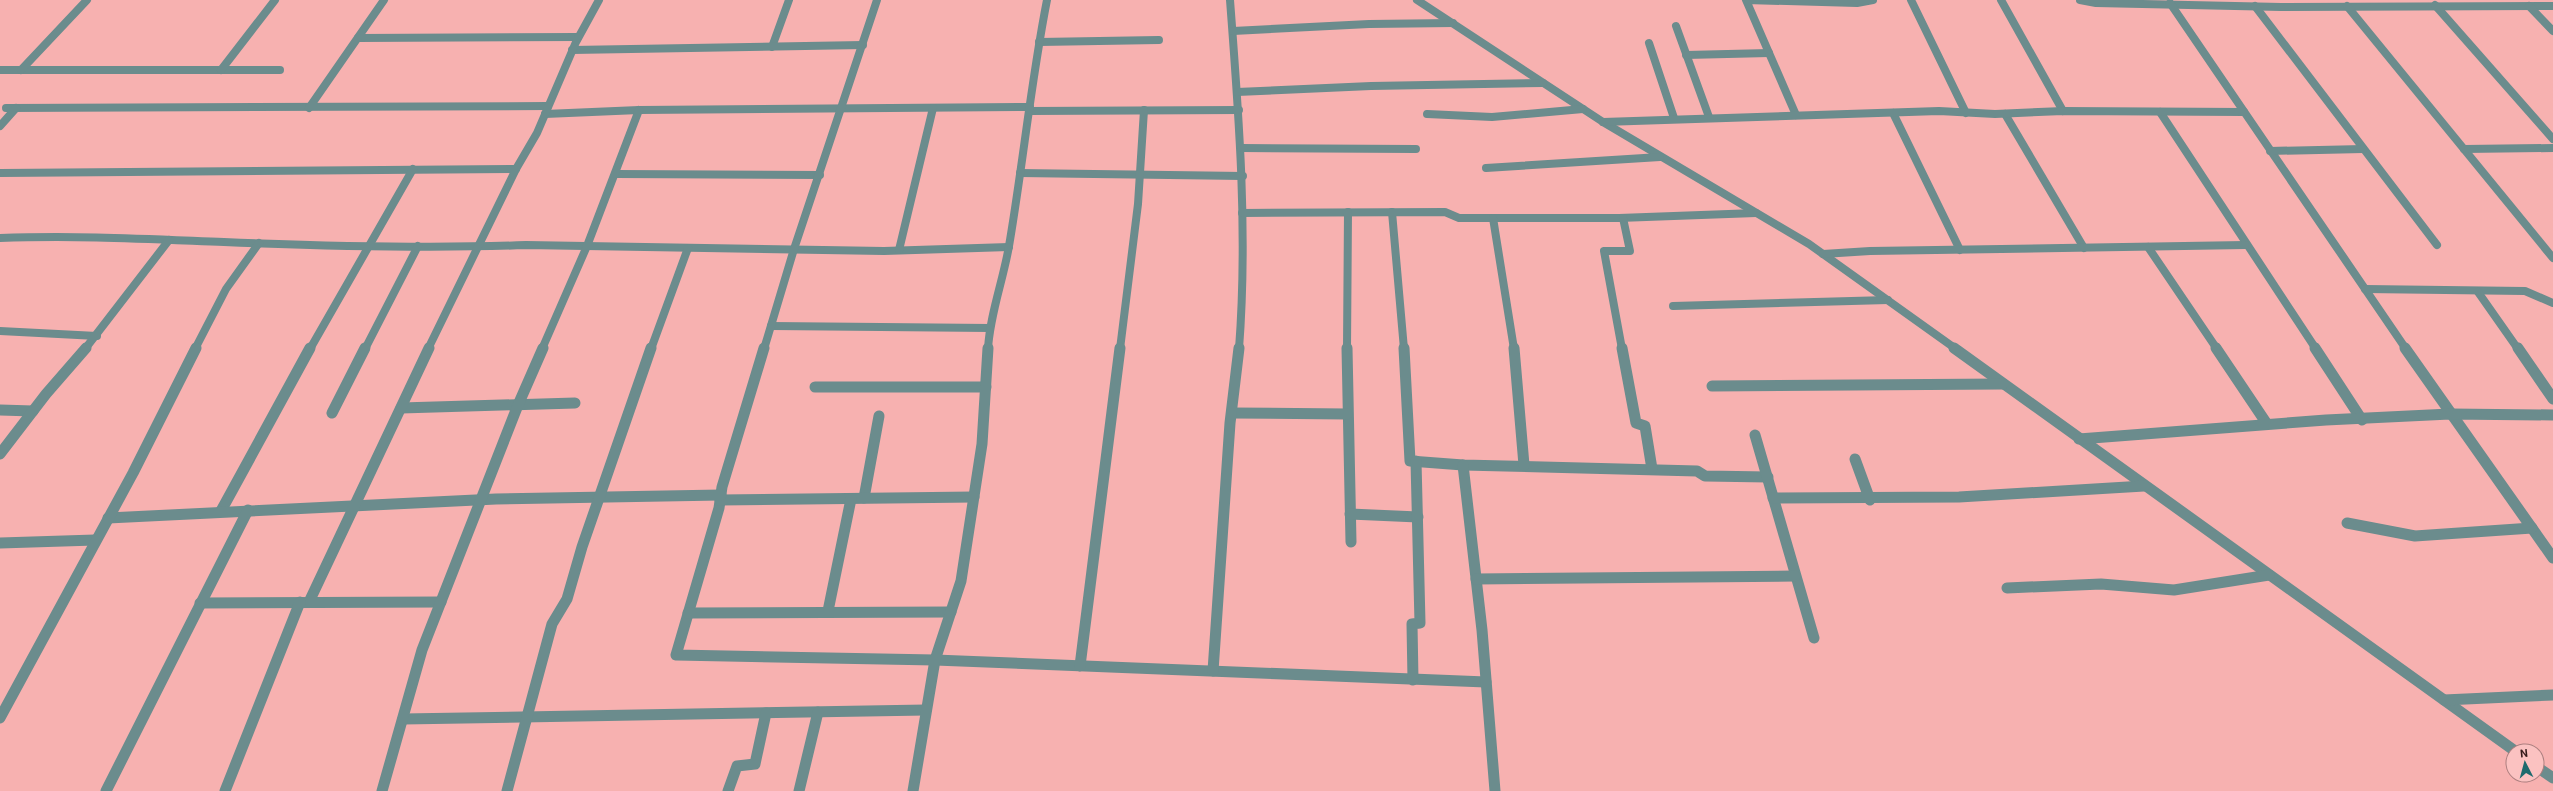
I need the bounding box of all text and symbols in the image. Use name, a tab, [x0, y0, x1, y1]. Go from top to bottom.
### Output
north arrow	[2505, 743, 2545, 783]
text: N	[2519, 747, 2529, 760]

